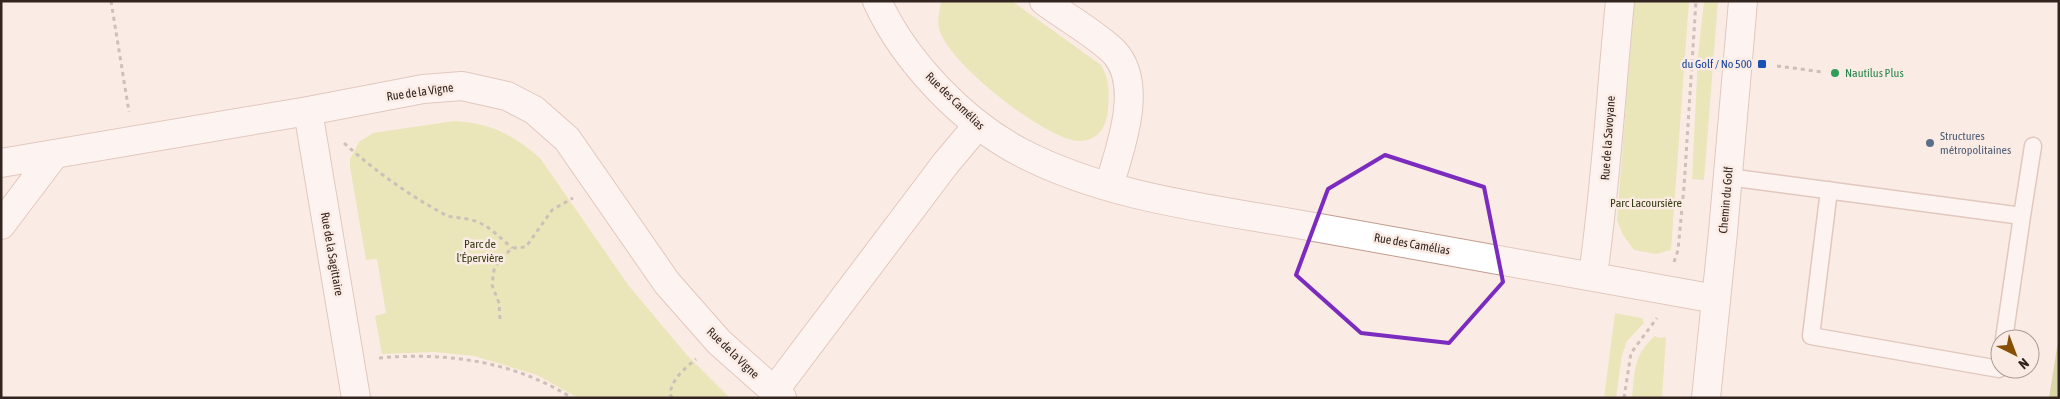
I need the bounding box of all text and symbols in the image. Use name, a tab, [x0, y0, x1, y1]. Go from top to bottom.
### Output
place label: du Golf / No 500	[1682, 57, 1752, 71]
marker: du Golf / No 500	[1756, 58, 1768, 70]
place label: Nautilus Plus	[1845, 66, 1904, 80]
marker: Nautilus Plus	[1829, 67, 1841, 79]
street label: Rue des Camélias	[923, 69, 987, 133]
street label: Rue de la Vigne	[386, 80, 454, 104]
street label: Rue de la Savoyane	[1598, 95, 1618, 181]
place label: Structures métropolitaines	[1940, 129, 2011, 157]
marker: Structures métropolitaines	[1924, 137, 1936, 149]
street label: Chemin du Golf	[1716, 165, 1736, 234]
park label: Parc Lacoursière	[1610, 196, 1682, 210]
street label: Rue de la Sagittaire	[318, 211, 346, 297]
street label: Rue des Camélias	[1373, 230, 1451, 258]
park label: Parc de l'Épervière	[456, 237, 504, 265]
street label: Rue de la Vigne	[704, 325, 762, 381]
north arrow	[1990, 329, 2040, 379]
text: N	[2015, 355, 2032, 372]

